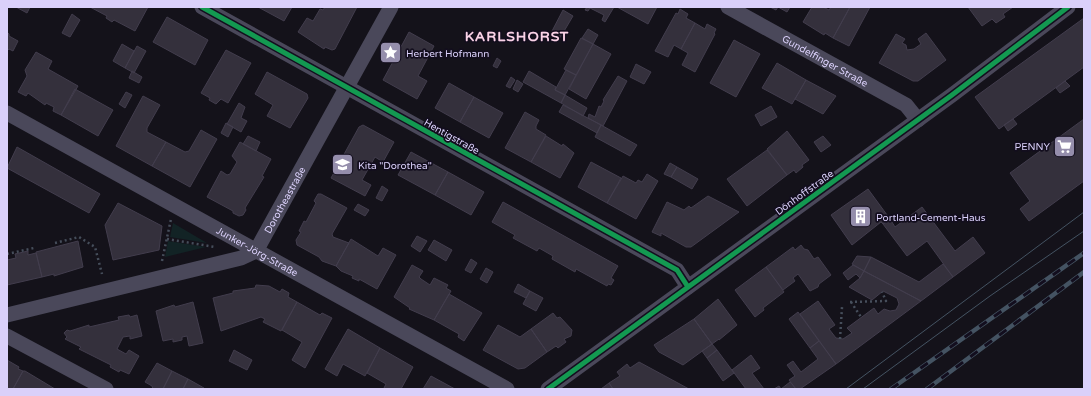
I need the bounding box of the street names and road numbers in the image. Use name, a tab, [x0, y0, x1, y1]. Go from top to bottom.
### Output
street label: Gundelfinger Straße	[780, 33, 870, 90]
street label: Hentigstraße	[422, 117, 482, 157]
street label: Dorotheastraße	[262, 165, 309, 236]
street label: Dönhoffstraße	[773, 167, 836, 218]
street label: Junker-Jörg-Straße	[214, 225, 300, 280]

